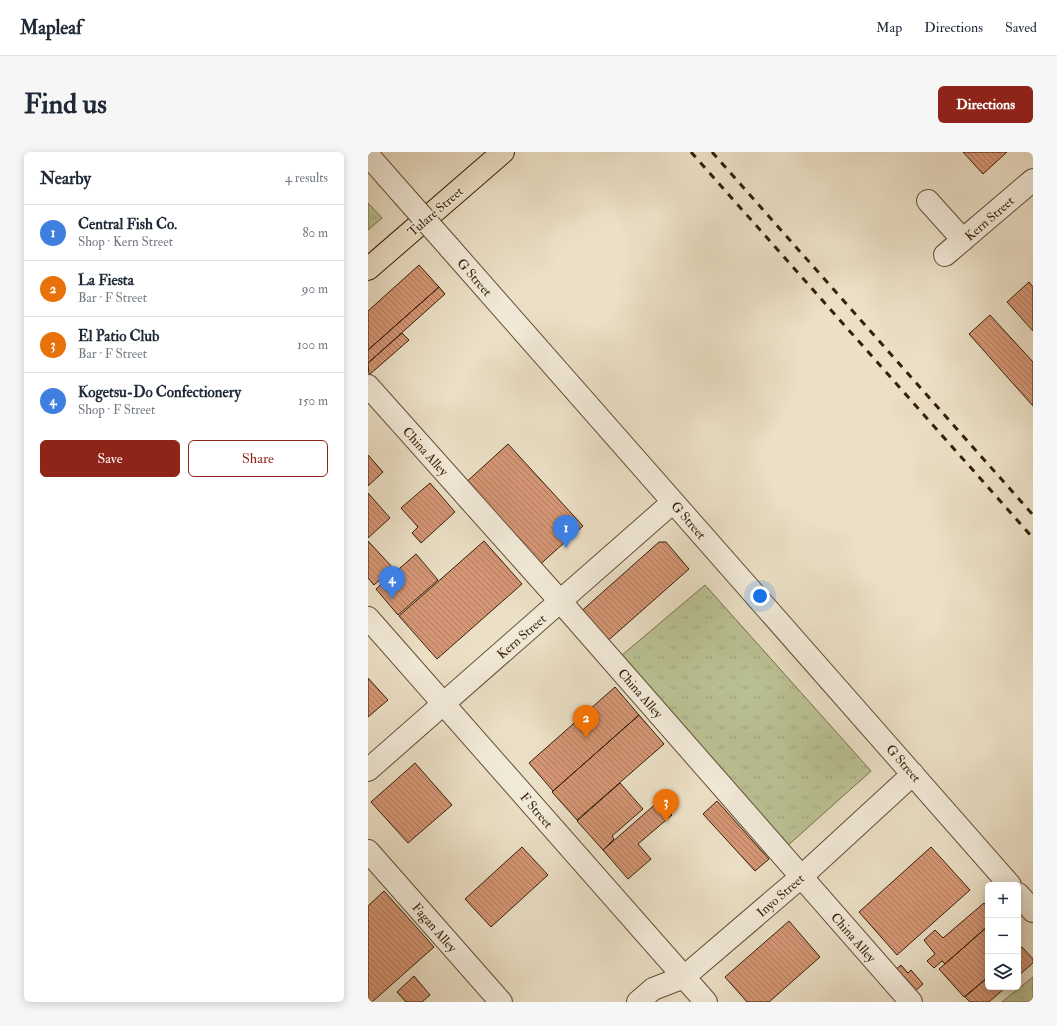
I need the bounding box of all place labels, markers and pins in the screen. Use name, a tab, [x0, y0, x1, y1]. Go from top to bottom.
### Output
pin: 1	[553, 515, 579, 548]
pin: 4	[379, 566, 405, 599]
pin: 2	[573, 705, 599, 738]
pin: 3	[653, 789, 679, 822]

